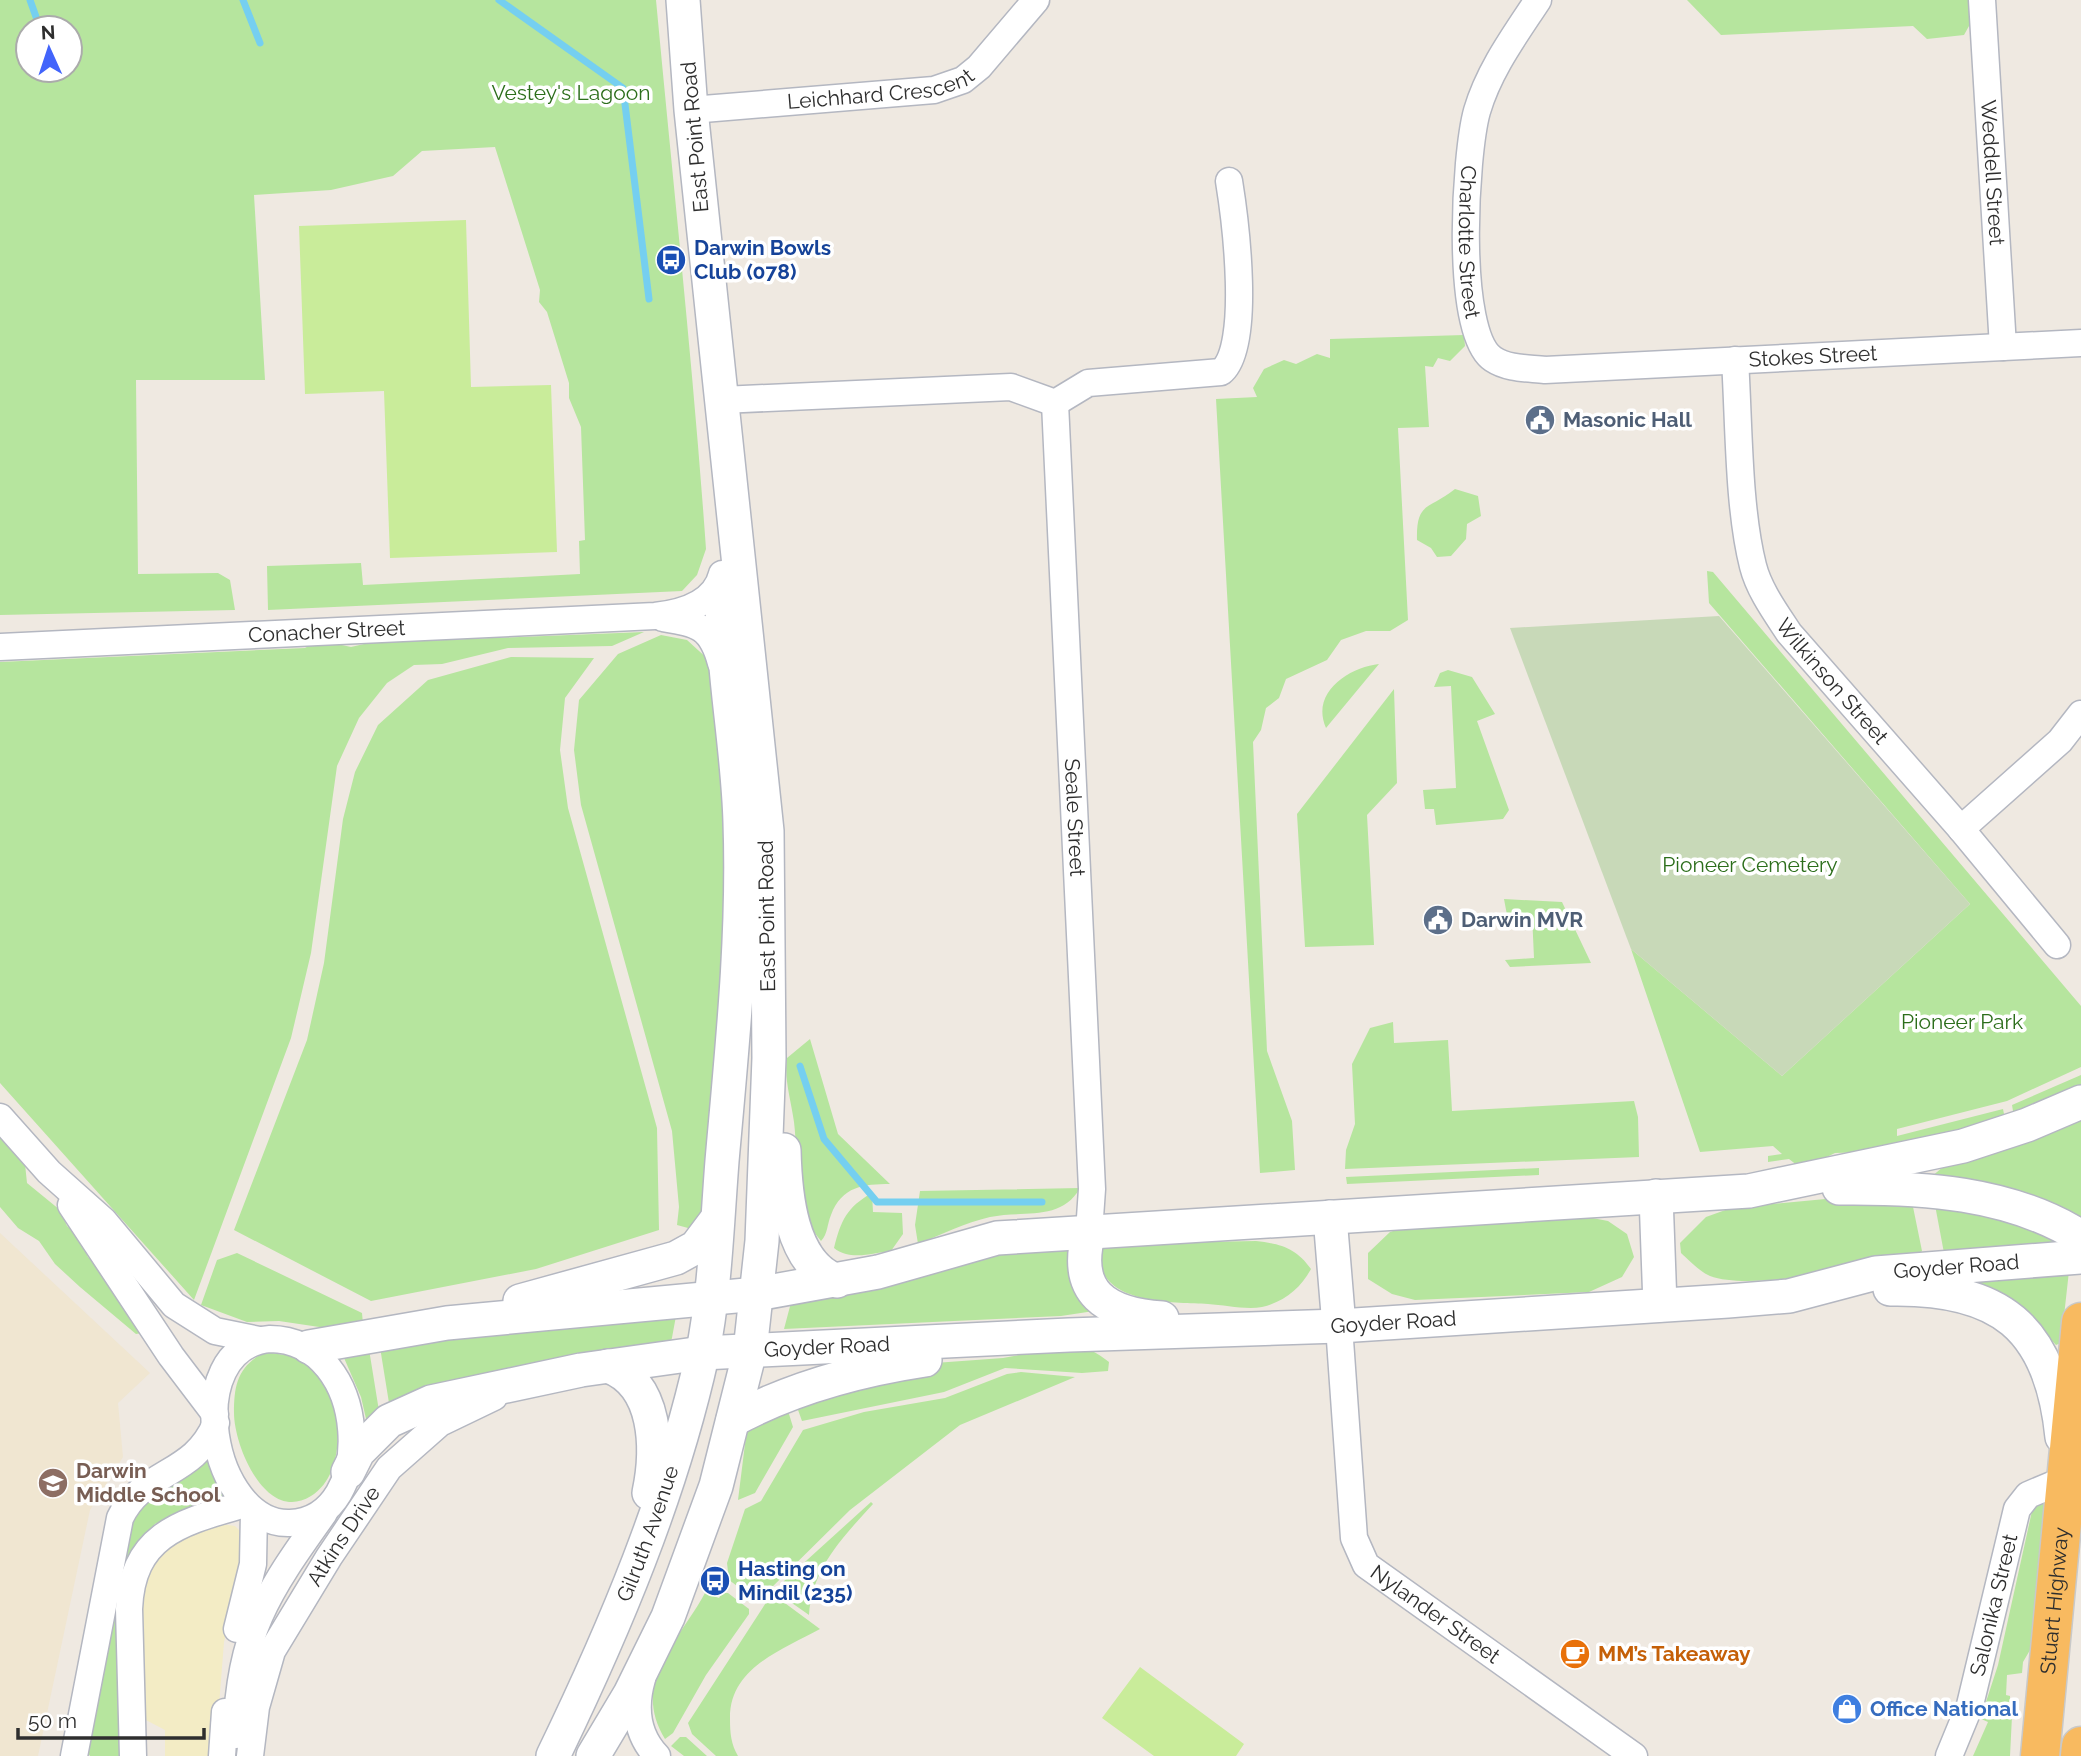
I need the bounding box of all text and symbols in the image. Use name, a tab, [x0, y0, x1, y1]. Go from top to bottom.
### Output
north arrow	[14, 14, 84, 84]
text: N	[40, 21, 56, 43]
street label: East Point Road	[675, 60, 714, 214]
street label: Leichhard Crescent	[786, 63, 979, 114]
park label: Vestey's Lagoon	[492, 80, 650, 105]
street label: Weddell Street	[1976, 99, 2010, 246]
street label: Charlotte Street	[1454, 164, 1486, 321]
place label: Darwin Bowls Club (078)	[694, 235, 831, 284]
bus stop icon: Darwin Bowls Club (078)	[654, 243, 688, 277]
street label: Stokes Street	[1748, 340, 1878, 372]
public building icon: Masonic Hall	[1523, 403, 1557, 437]
place label: Masonic Hall	[1563, 407, 1692, 432]
street label: Wilkinson Street	[1771, 613, 1894, 749]
street label: Conacher Street	[247, 615, 406, 647]
street label: Seale Street	[1060, 758, 1090, 877]
street label: East Point Road	[753, 840, 780, 992]
park label: Pioneer Cemetery	[1662, 852, 1838, 877]
public building icon: Darwin MVR	[1421, 903, 1455, 937]
place label: Darwin MVR	[1461, 907, 1583, 932]
park label: Pioneer Park	[1901, 1009, 2023, 1034]
street label: Goyder Road	[1892, 1249, 2020, 1284]
street label: Goyder Road	[1330, 1305, 1457, 1338]
street label: Goyder Road	[763, 1331, 891, 1362]
place label: Darwin Middle School	[76, 1458, 221, 1507]
street label: Gilruth Avenue	[611, 1462, 684, 1605]
school or university icon: Darwin Middle School	[36, 1466, 70, 1500]
street label: Atkins Drive	[301, 1481, 385, 1590]
street label: Stuart Highway	[2035, 1526, 2074, 1675]
street label: Salonika Street	[1964, 1531, 2023, 1678]
place label: Hasting on Mindil (235)	[738, 1556, 852, 1605]
street label: Nylander Street	[1366, 1559, 1505, 1668]
bus stop icon: Hasting on Mindil (235)	[698, 1564, 732, 1598]
cafe icon: MM’s Takeaway	[1558, 1637, 1592, 1671]
place label: MM’s Takeaway	[1598, 1641, 1751, 1666]
shop icon: Office National	[1830, 1692, 1864, 1726]
scale bar	[18, 1696, 203, 1740]
place label: Office National	[1870, 1696, 2018, 1721]
text: 50 m	[28, 1708, 77, 1733]

